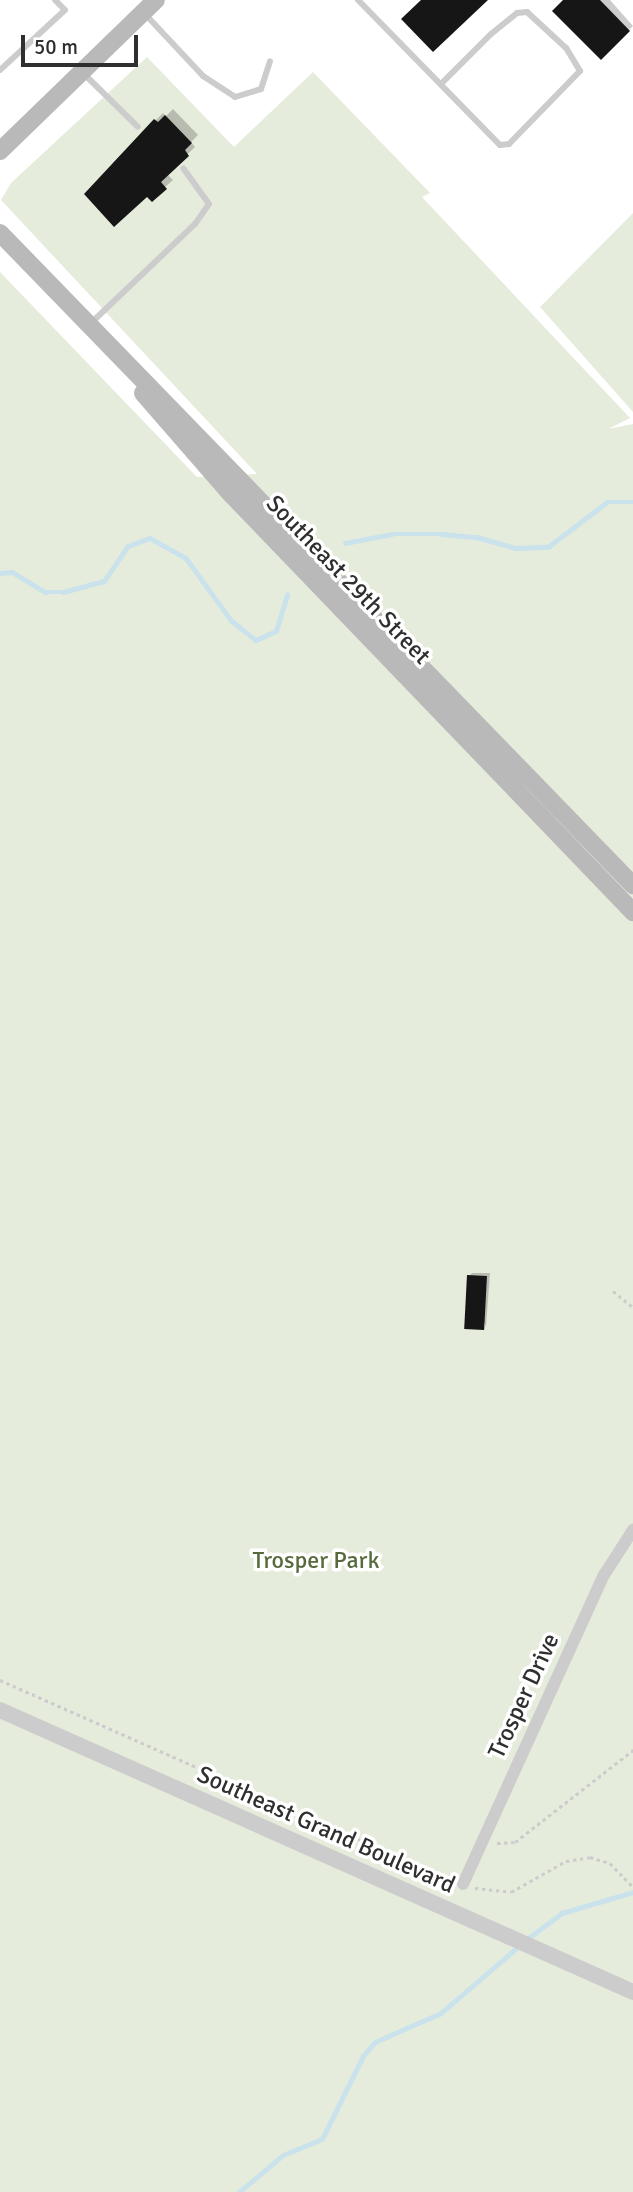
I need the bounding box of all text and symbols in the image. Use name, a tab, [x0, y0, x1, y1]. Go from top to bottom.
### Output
scale bar	[24, 21, 142, 65]
text: 50 m	[34, 34, 78, 60]
street label: Southeast 29th Street	[260, 489, 436, 671]
park label: Trosper Park	[253, 1547, 379, 1575]
street label: Trosper Drive	[483, 1629, 565, 1763]
street label: Southeast Grand Boulevard	[193, 1760, 459, 1900]

